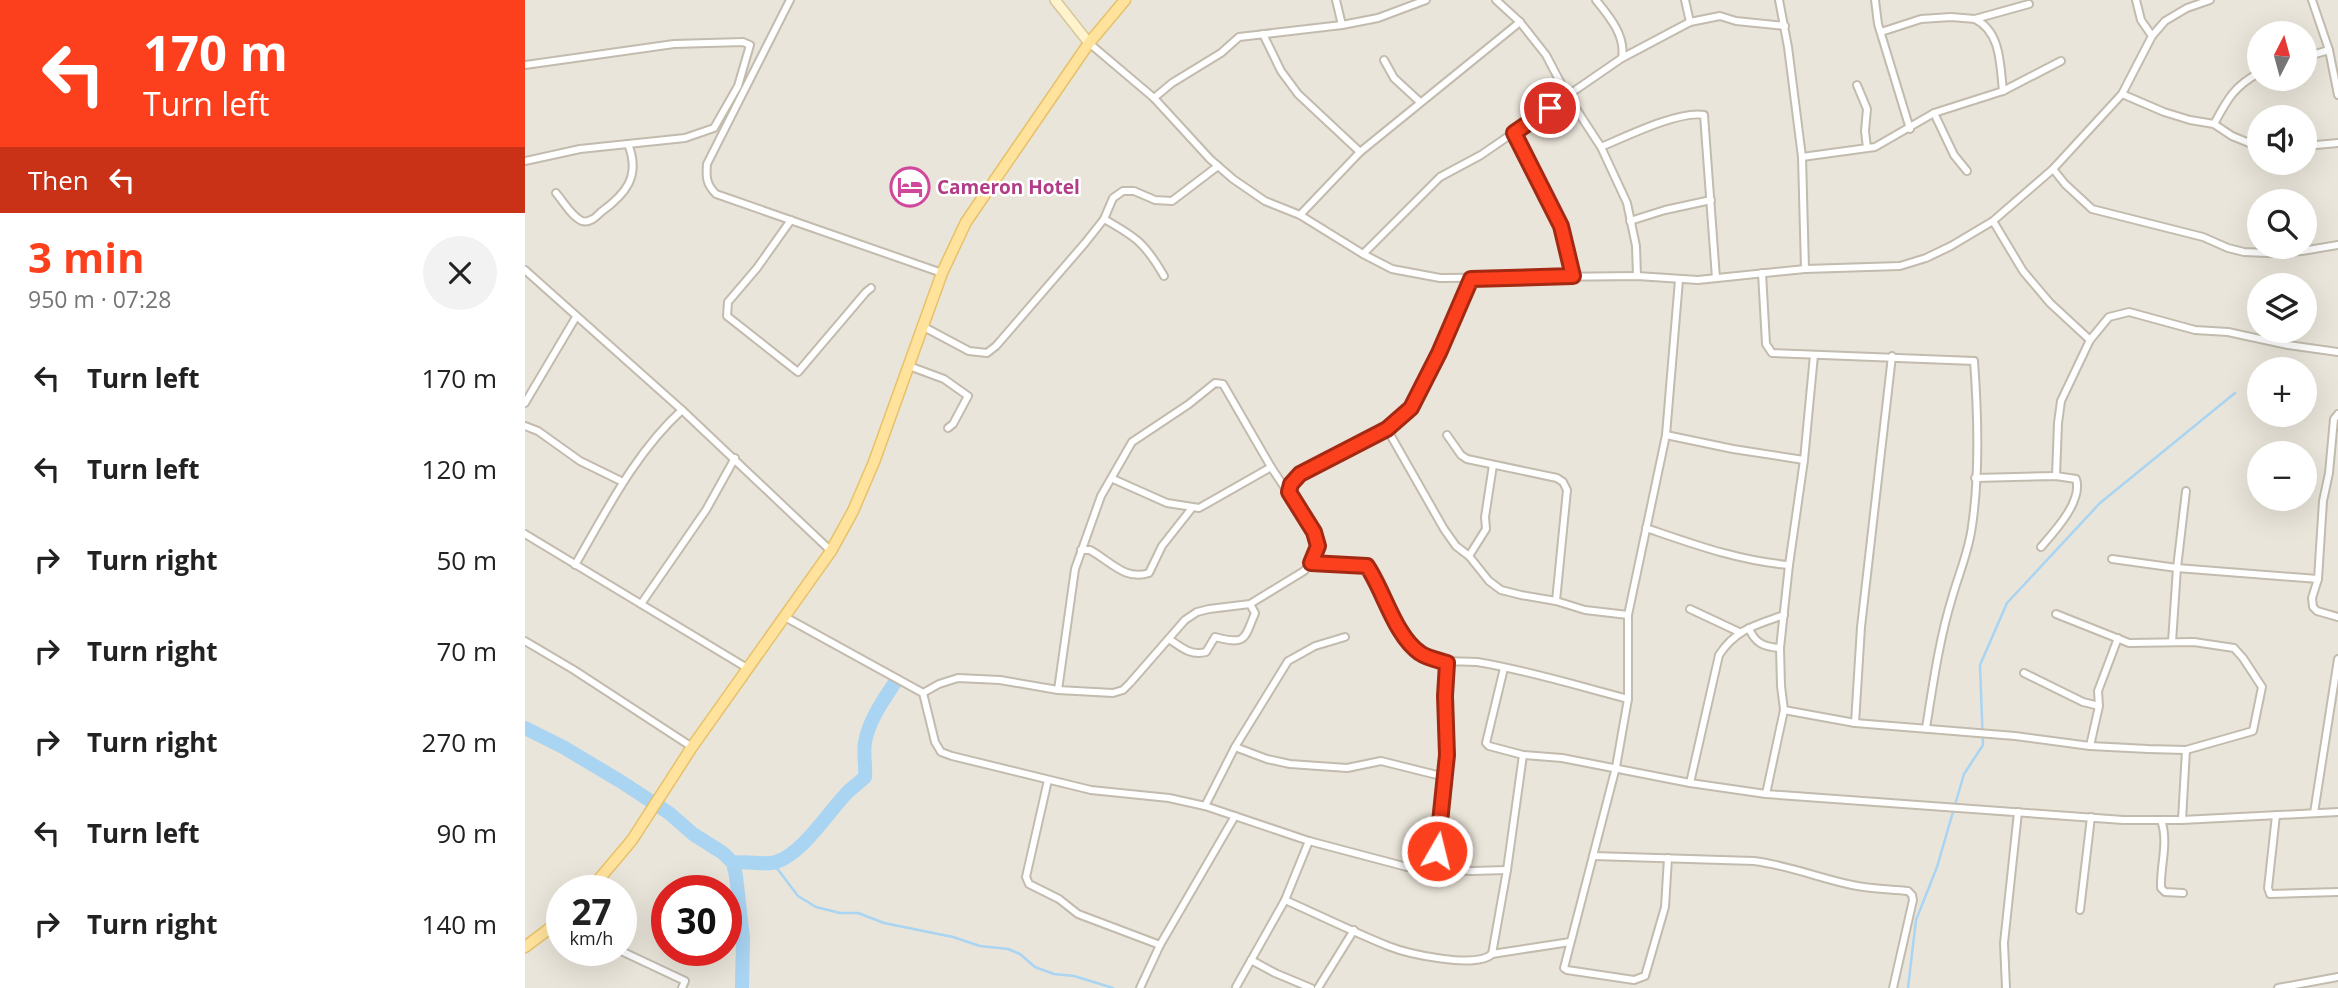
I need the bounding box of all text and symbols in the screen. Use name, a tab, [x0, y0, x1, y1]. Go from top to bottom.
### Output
text: 170 m	[143, 19, 288, 85]
north arrow	[2247, 21, 2317, 91]
map controls	[2247, 21, 2317, 511]
icon: left	[28, 28, 119, 119]
pin	[1520, 78, 1580, 138]
text: Turn left	[143, 82, 269, 125]
icon: arrive	[1531, 89, 1569, 127]
button: sound	[2247, 105, 2317, 175]
icon: left	[103, 161, 141, 199]
text: Then	[28, 162, 89, 198]
hotel icon: Cameron Hotel	[889, 166, 931, 208]
place label: Cameron Hotel	[937, 174, 1080, 200]
button: search	[2247, 189, 2317, 259]
text: 3 min	[28, 228, 145, 285]
button: close	[423, 236, 497, 310]
button: layers	[2247, 273, 2317, 343]
text: 950 m · 07:28	[28, 283, 171, 315]
button: +	[2247, 357, 2317, 427]
icon: left	[28, 359, 66, 397]
text: Turn left	[87, 360, 199, 396]
text: 170 m	[422, 360, 497, 396]
button: −	[2247, 441, 2317, 511]
icon: left	[28, 450, 66, 488]
text: Turn left	[87, 451, 199, 487]
text: 120 m	[422, 451, 497, 487]
icon: right	[28, 541, 66, 579]
text: Turn right	[87, 542, 218, 578]
text: 50 m	[436, 542, 497, 578]
icon: right	[28, 632, 66, 670]
text: Turn right	[87, 633, 218, 669]
text: 70 m	[436, 633, 497, 669]
icon: right	[28, 723, 66, 761]
text: Turn right	[87, 724, 218, 760]
text: 270 m	[422, 724, 497, 760]
icon: left	[28, 814, 66, 852]
position arrow	[1400, 814, 1474, 888]
text: Turn left	[87, 815, 199, 851]
text: 90 m	[436, 815, 497, 851]
speed limit sign: 30	[651, 875, 742, 966]
text: 27	[571, 888, 612, 935]
icon: right	[28, 905, 66, 943]
text: Turn right	[87, 906, 218, 942]
text: 140 m	[422, 906, 497, 942]
text: km/h	[570, 926, 613, 950]

